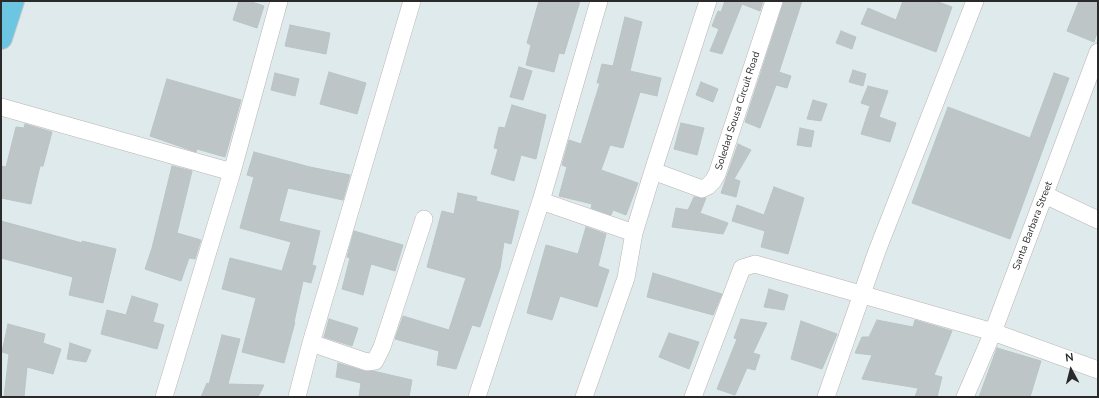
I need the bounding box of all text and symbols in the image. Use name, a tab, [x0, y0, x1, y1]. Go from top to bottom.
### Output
street label: Soledad Sousa Circuit Road	[713, 50, 763, 172]
street label: Santa Barbara Street	[1011, 180, 1055, 272]
north arrow	[1051, 350, 1091, 390]
text: N	[1064, 350, 1074, 366]

